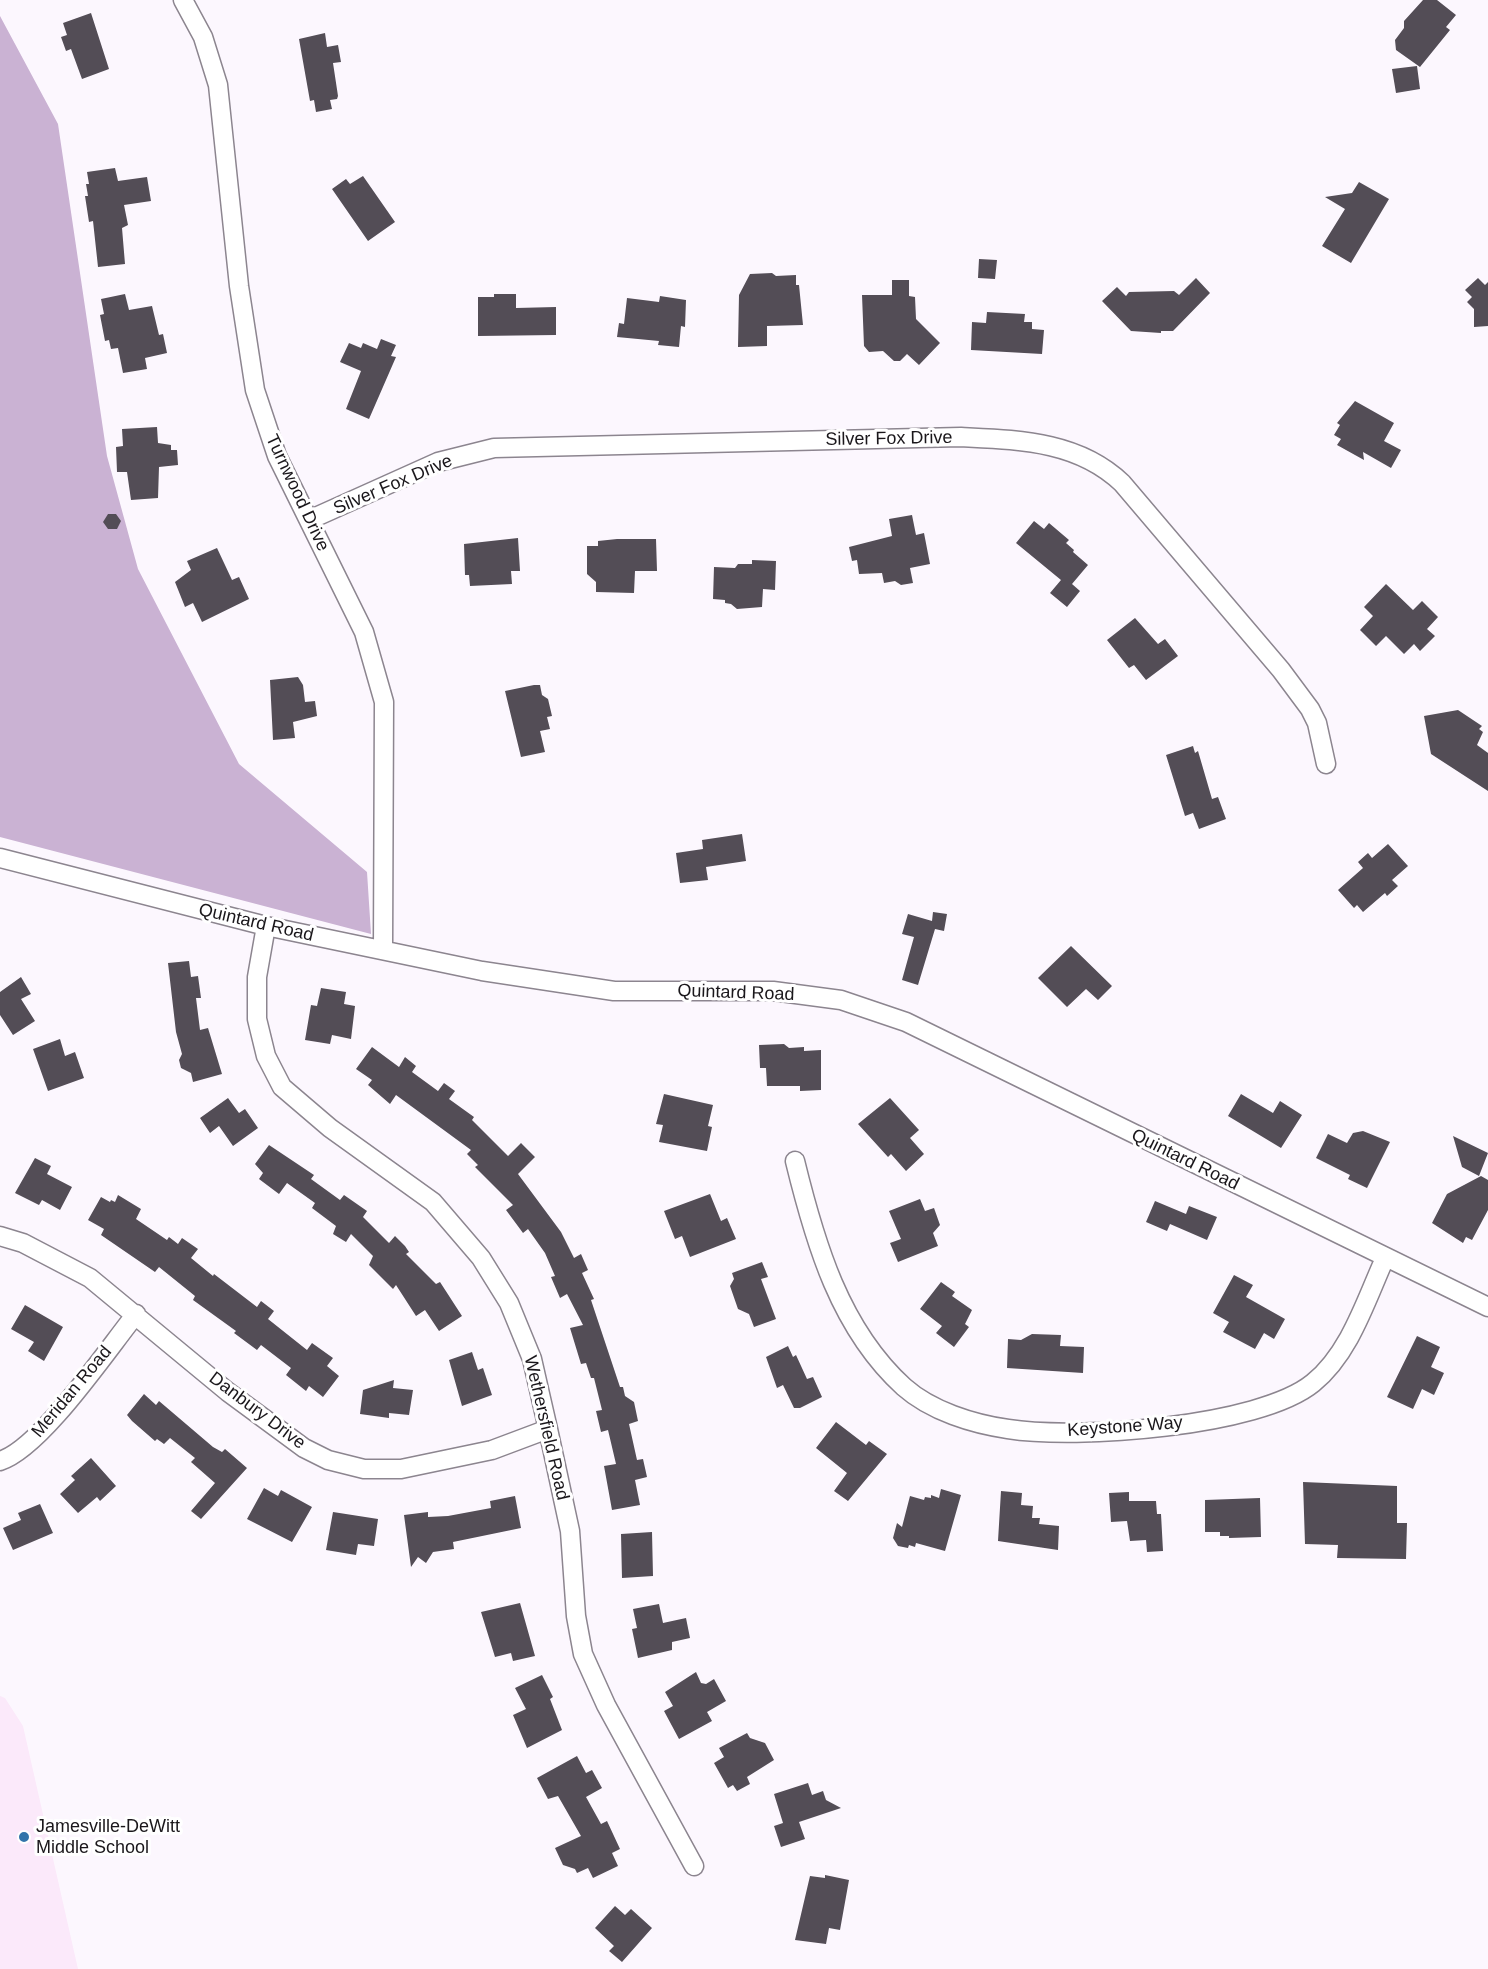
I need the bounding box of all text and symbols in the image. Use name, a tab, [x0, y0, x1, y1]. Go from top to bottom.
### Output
street label: Silver Fox Drive	[825, 427, 953, 451]
street label: Turnwood Drive	[261, 431, 333, 555]
street label: Silver Fox Drive	[330, 450, 456, 520]
street label: Quintard Road	[197, 899, 315, 947]
street label: Quintard Road	[677, 980, 795, 1006]
street label: Quintard Road	[1128, 1125, 1242, 1195]
street label: Meridan Road	[27, 1342, 117, 1442]
street label: Wethersfield Road	[519, 1354, 573, 1502]
street label: Danbury Drive	[205, 1368, 309, 1454]
street label: Keystone Way	[1067, 1412, 1183, 1442]
place label: Jamesville-DeWitt Middle School	[36, 1816, 180, 1858]
marker: Jamesville-DeWitt Middle School	[17, 1830, 31, 1844]

